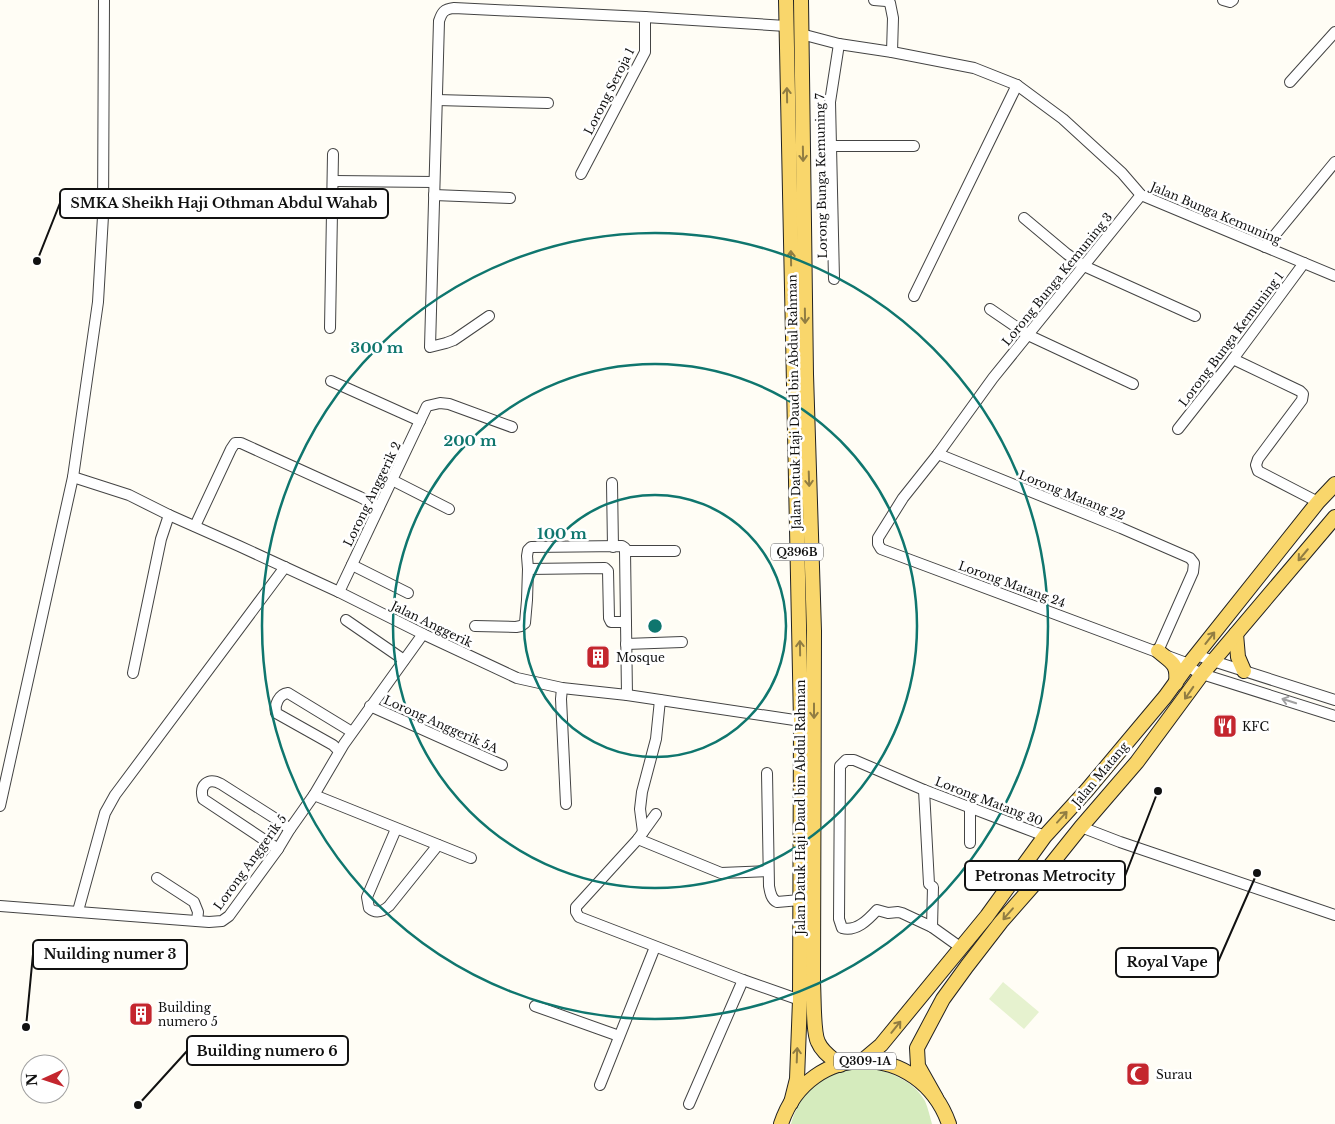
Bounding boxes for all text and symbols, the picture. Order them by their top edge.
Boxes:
street label: Lorong Seroja 1 [581,45,637,137]
one-way arrow [782,87,792,104]
street label: Lorong Bunga Kemuning 7 [812,92,830,259]
one-way arrow [798,145,808,161]
street label: Jalan Bunga Kemuning [1147,178,1284,248]
callout: SMKA Sheikh Haji Othman Abdul Wahab [60,189,388,218]
text: SMKA Sheikh Haji Othman Abdul Wahab [71,194,377,212]
street label: Lorong Bunga Kemuning 3 [999,209,1115,349]
one-way arrow [786,250,796,266]
street label: Lorong Bunga Kemuning 1 [1175,269,1287,409]
street label: Jalan Datuk Haji Daud bin Abdul Rahman [784,274,804,532]
one-way arrow [800,308,810,324]
text: 300 m [351,338,404,357]
text: 200 m [444,431,497,450]
street label: Lorong Anggerik 2 [340,439,404,549]
street label: Lorong Matang 22 [1017,467,1127,523]
one-way arrow [804,470,814,486]
text: 100 m [537,524,587,543]
road number: Q396B [771,544,823,560]
one-way arrow [1298,548,1309,561]
street label: Lorong Matang 24 [956,558,1068,610]
street label: Jalan Anggerik [387,597,476,650]
centre of rings [646,617,664,635]
one-way arrow [1205,632,1216,645]
one-way arrow [795,640,804,656]
building icon: Mosque [585,644,611,670]
place label: Mosque [616,650,665,665]
street label: Jalan Datuk Haji Daud bin Abdul Rahman [793,679,808,937]
one-way arrow [1183,686,1194,699]
street label: Lorong Anggerik 5A [381,692,501,756]
one-way arrow [1281,696,1297,705]
one-way arrow [809,702,819,719]
restaurant icon: KFC [1212,713,1238,739]
place label: KFC [1242,719,1269,734]
street label: Jalan Matang [1067,738,1132,811]
street label: Lorong Matang 30 [933,773,1045,829]
street label: Lorong Anggerik 5 [210,811,290,913]
one-way arrow [1056,811,1068,824]
callout: Petronas Metrocity [965,861,1125,890]
text: Petronas Metrocity [975,867,1116,885]
one-way arrow [1003,907,1014,920]
callout: Nuilding numer 3 [33,940,187,969]
text: Nuilding numer 3 [44,945,177,963]
callout: Royal Vape [1116,948,1218,977]
text: Royal Vape [1126,953,1208,971]
place label: Building numero 5 [158,1000,218,1029]
building icon: Building numero 5 [128,1001,154,1027]
one-way arrow [891,1021,902,1034]
callout: Building numero 6 [187,1036,348,1065]
text: Building numero 6 [196,1042,338,1060]
one-way arrow [793,1047,802,1063]
road number: Q309-1A [834,1052,896,1070]
north arrow [20,1054,70,1104]
mosque icon: Surau [1125,1061,1151,1087]
place label: Surau [1156,1067,1192,1082]
text: N [23,1073,41,1087]

